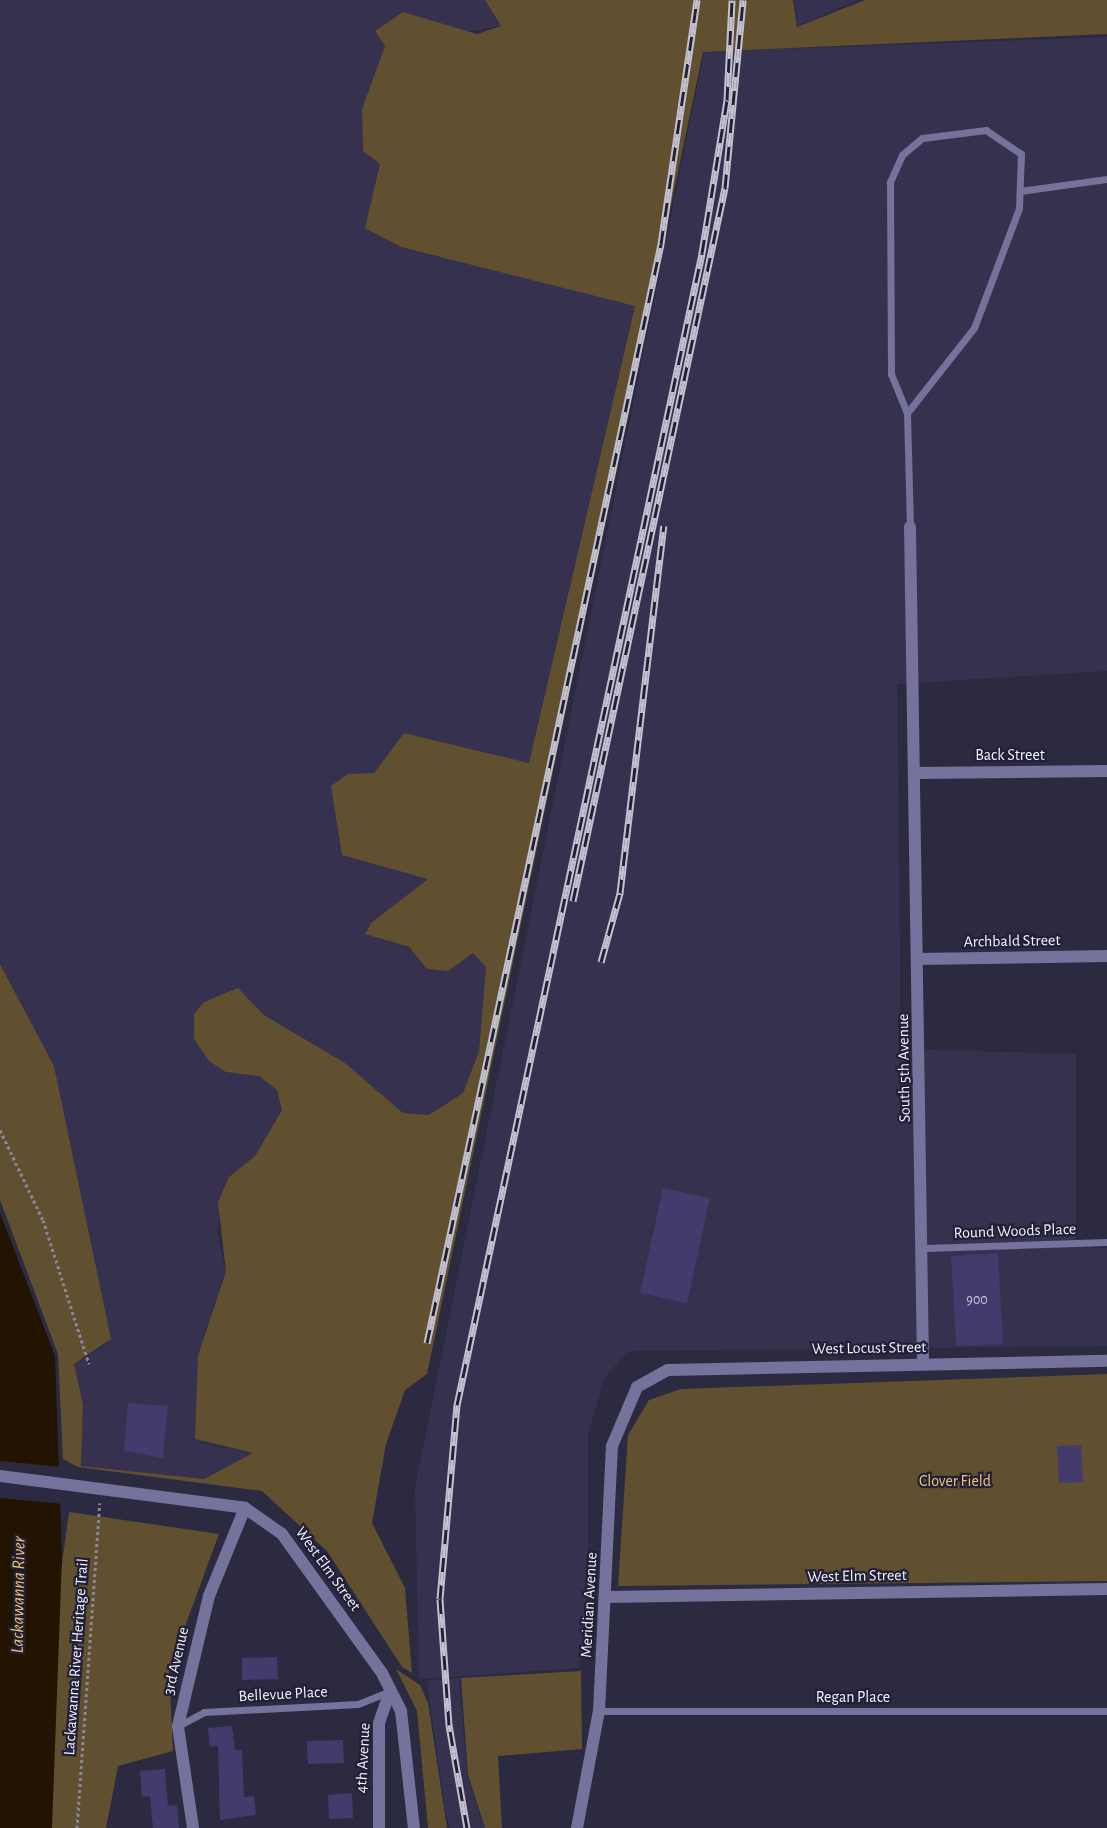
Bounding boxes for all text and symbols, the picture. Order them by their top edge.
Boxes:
street label: Back Street [975,745,1045,765]
street label: Archbald Street [963,931,1061,951]
street label: South 5th Avenue [893,1013,915,1123]
street label: Round Woods Place [953,1219,1077,1243]
house number: 900 [966,1292,988,1308]
street label: West Locust Street [812,1337,926,1359]
park label: Clover Field [919,1471,991,1491]
street label: West Elm Street [291,1523,365,1615]
water label: Lackawanna River [7,1536,31,1654]
street label: Meridian Avenue [577,1552,601,1658]
street label: Lackawanna River Heritage Trail [60,1558,92,1756]
street label: West Elm Street [807,1566,907,1586]
street label: 3rd Avenue [159,1625,193,1697]
street label: Bellevue Place [238,1682,328,1706]
street label: Regan Place [816,1687,890,1707]
street label: 4th Avenue [352,1722,374,1794]

